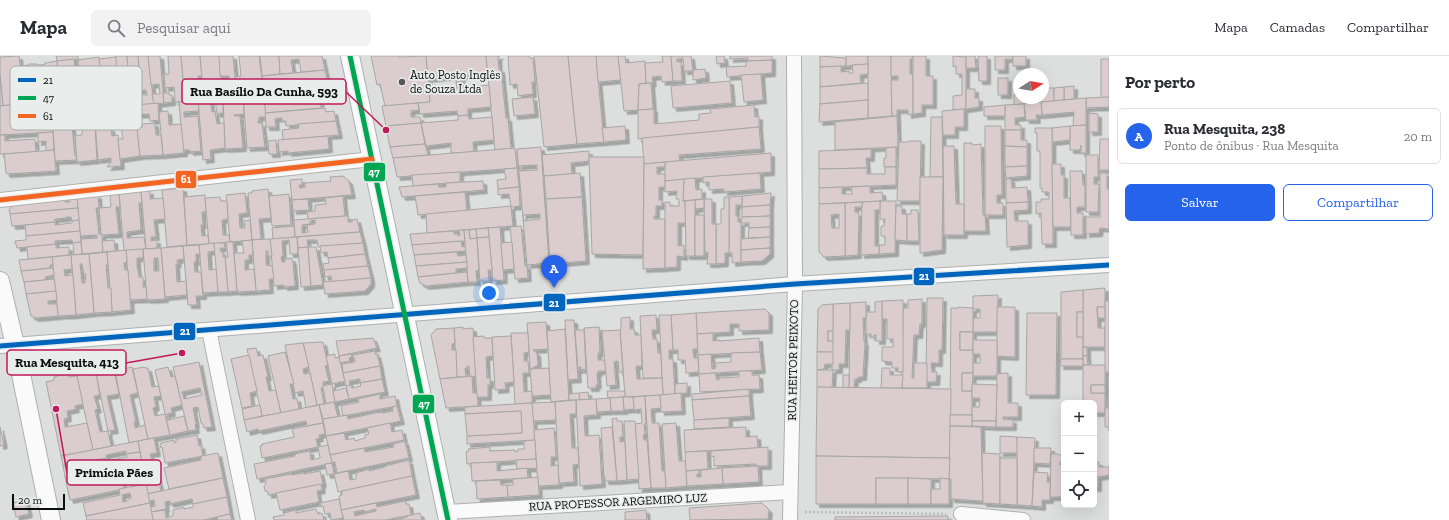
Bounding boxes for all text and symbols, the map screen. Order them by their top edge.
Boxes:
search box [91,10,371,46]
text: Mapa [20,16,67,39]
icon: search [105,17,127,39]
text: Pesquisar aqui [137,19,231,37]
text: Mapa [1214,19,1248,36]
text: Camadas [1270,19,1325,36]
text: Compartilhar [1347,19,1429,36]
legend [10,66,142,130]
place label: Auto Posto Inglês de Souza Ltda [410,68,500,96]
north arrow [1013,68,1049,104]
text: Por perto [1125,72,1195,92]
text: 21 [43,74,54,87]
marker: Auto Posto Inglês de Souza Ltda [397,77,407,87]
callout: Rua Basílio Da Cunha, 593 [182,79,346,104]
text: Rua Basílio Da Cunha, 593 [190,84,338,99]
text: 47 [43,92,54,105]
text: 61 [43,110,54,123]
text: Rua Mesquita, 238 [1164,120,1285,138]
text: A [1135,129,1143,144]
text: 20 m [1404,129,1432,144]
text: Ponto de ônibus · Rua Mesquita [1164,138,1339,153]
line badge: 47 [363,162,386,182]
text: 47 [368,166,380,179]
line badge: 61 [175,170,197,189]
text: 61 [181,173,192,186]
button: Salvar [1125,184,1275,221]
button: Compartilhar [1283,184,1433,221]
pin: A [541,255,567,288]
line badge: 21 [913,267,935,286]
text: 21 [919,270,930,283]
your location [479,283,499,303]
line badge: 21 [543,293,566,312]
text: 21 [549,297,560,310]
street label: RUA HEITOR PEIXOTO [785,299,801,421]
line badge: 21 [173,322,196,341]
text: 21 [180,325,191,338]
callout: Rua Mesquita, 413 [7,350,126,375]
text: Rua Mesquita, 413 [15,355,119,370]
line badge: 47 [412,394,435,414]
text: 47 [418,398,430,411]
map controls [1061,400,1097,508]
button: + [1061,400,1097,436]
button: − [1061,436,1097,472]
callout: Primícia Pães [67,460,161,485]
text: Primícia Pães [75,465,153,480]
button: locate [1061,472,1097,508]
street label: RUA PROFESSOR ARGEMIRO LUZ [528,490,708,514]
scale bar [12,492,65,511]
text: 20 m [18,494,42,507]

